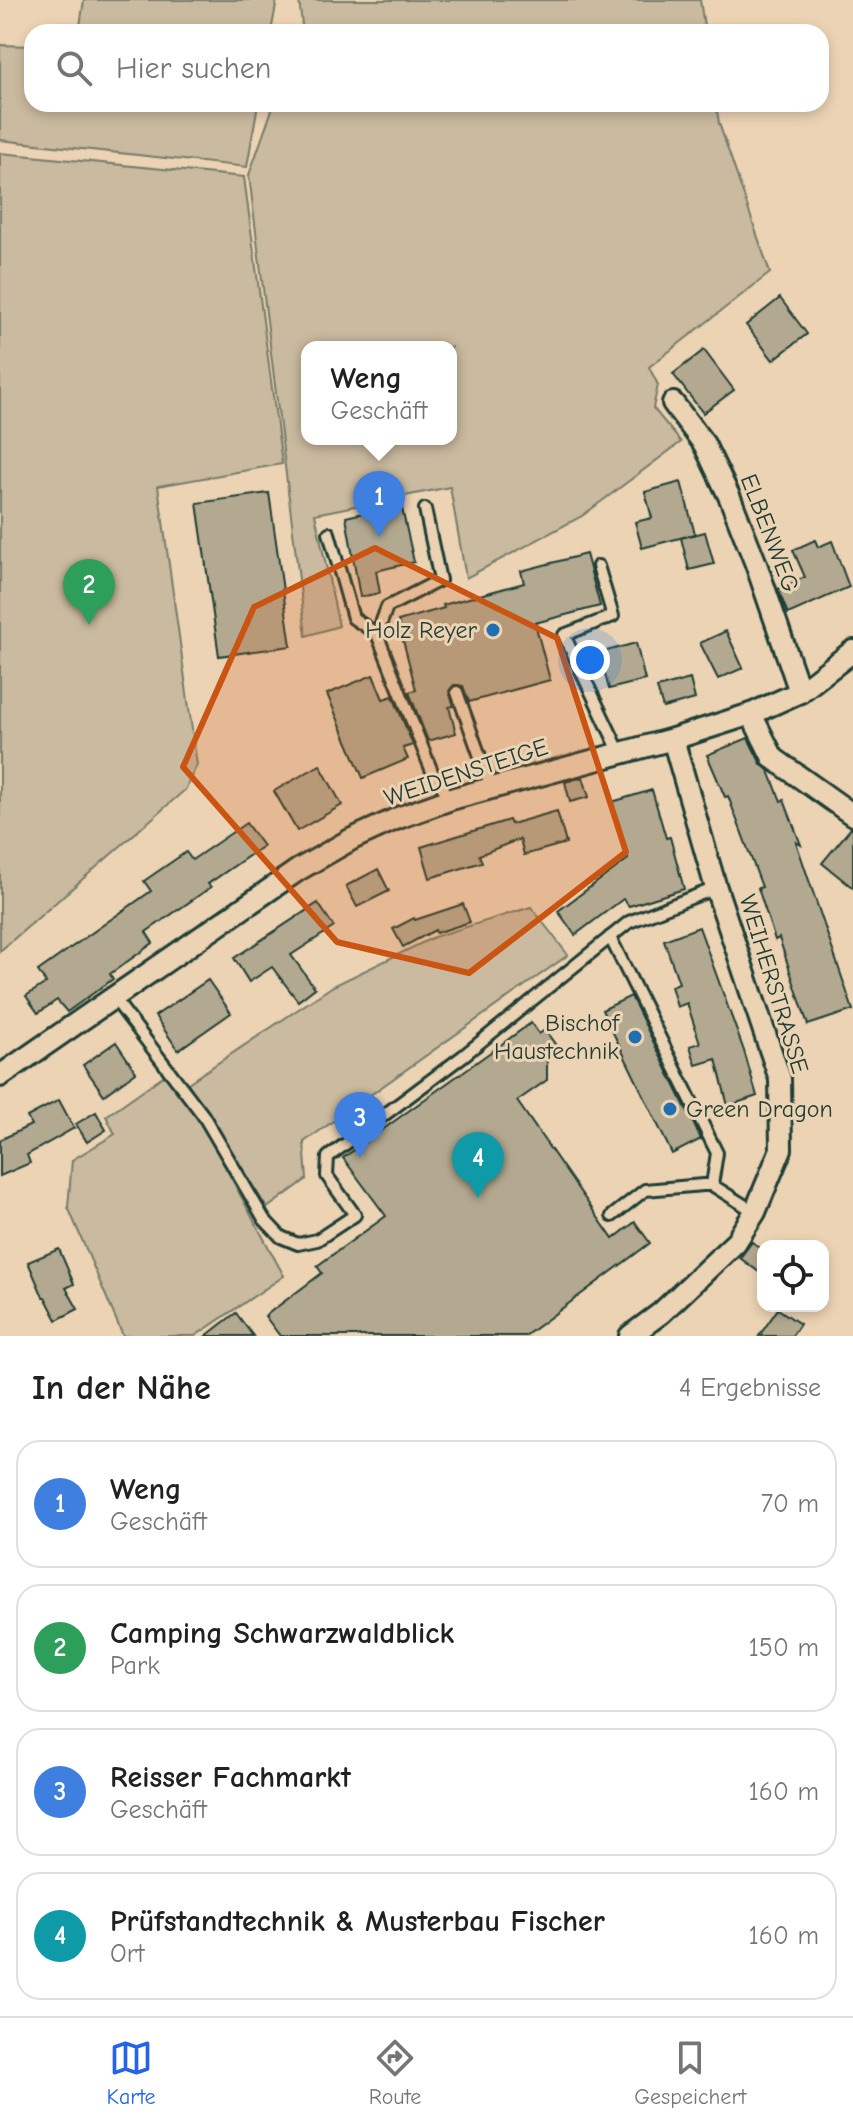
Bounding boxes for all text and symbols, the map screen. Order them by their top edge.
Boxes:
search box [24,24,829,112]
icon: search [52,46,96,90]
text: Hier suchen [116,51,271,86]
popup [301,341,457,445]
text: Weng [331,361,402,396]
text: Geschäft [331,396,427,426]
street label: ELBENWEG [735,470,805,596]
pin: 1 [353,471,405,537]
pin: 2 [63,559,115,625]
place label: Holz Reyer [365,616,477,644]
marker: Holz Reyer [484,621,502,639]
your location [570,640,610,680]
street label: WEIDENSTEIGE [381,732,551,812]
street label: WEIHERSTRASSE [733,891,815,1077]
place label: Bischof Haustechnik [494,1009,620,1065]
marker: Bischof Haustechnik [626,1028,644,1046]
pin: 3 [334,1092,386,1158]
place label: Green Dragon [686,1095,833,1123]
marker: Green Dragon [661,1100,679,1118]
pin: 4 [452,1132,504,1198]
map controls [757,1240,829,1312]
button: locate [757,1240,829,1312]
text: In der Nähe [32,1368,211,1408]
text: 4 Ergebnisse [679,1373,821,1403]
text: Weng [110,1472,181,1507]
text: 1 [55,1489,65,1519]
text: 70 m [761,1489,819,1519]
text: Geschäft [110,1507,207,1537]
text: Camping Schwarzwaldblick [110,1616,454,1651]
text: 2 [54,1633,66,1663]
text: 150 m [749,1633,819,1663]
text: Park [110,1651,160,1681]
text: Reisser Fachmarkt [110,1760,351,1795]
text: 3 [54,1777,66,1807]
text: 160 m [749,1777,819,1807]
text: Geschäft [110,1795,207,1825]
text: Prüfstandtechnik & Musterbau Fischer [110,1904,605,1939]
text: 4 [54,1921,66,1951]
text: 160 m [749,1921,819,1951]
text: Ort [110,1939,144,1969]
tab: Karte [107,2036,156,2110]
tab: Route [369,2036,421,2110]
tab: Gespeichert [634,2036,746,2110]

